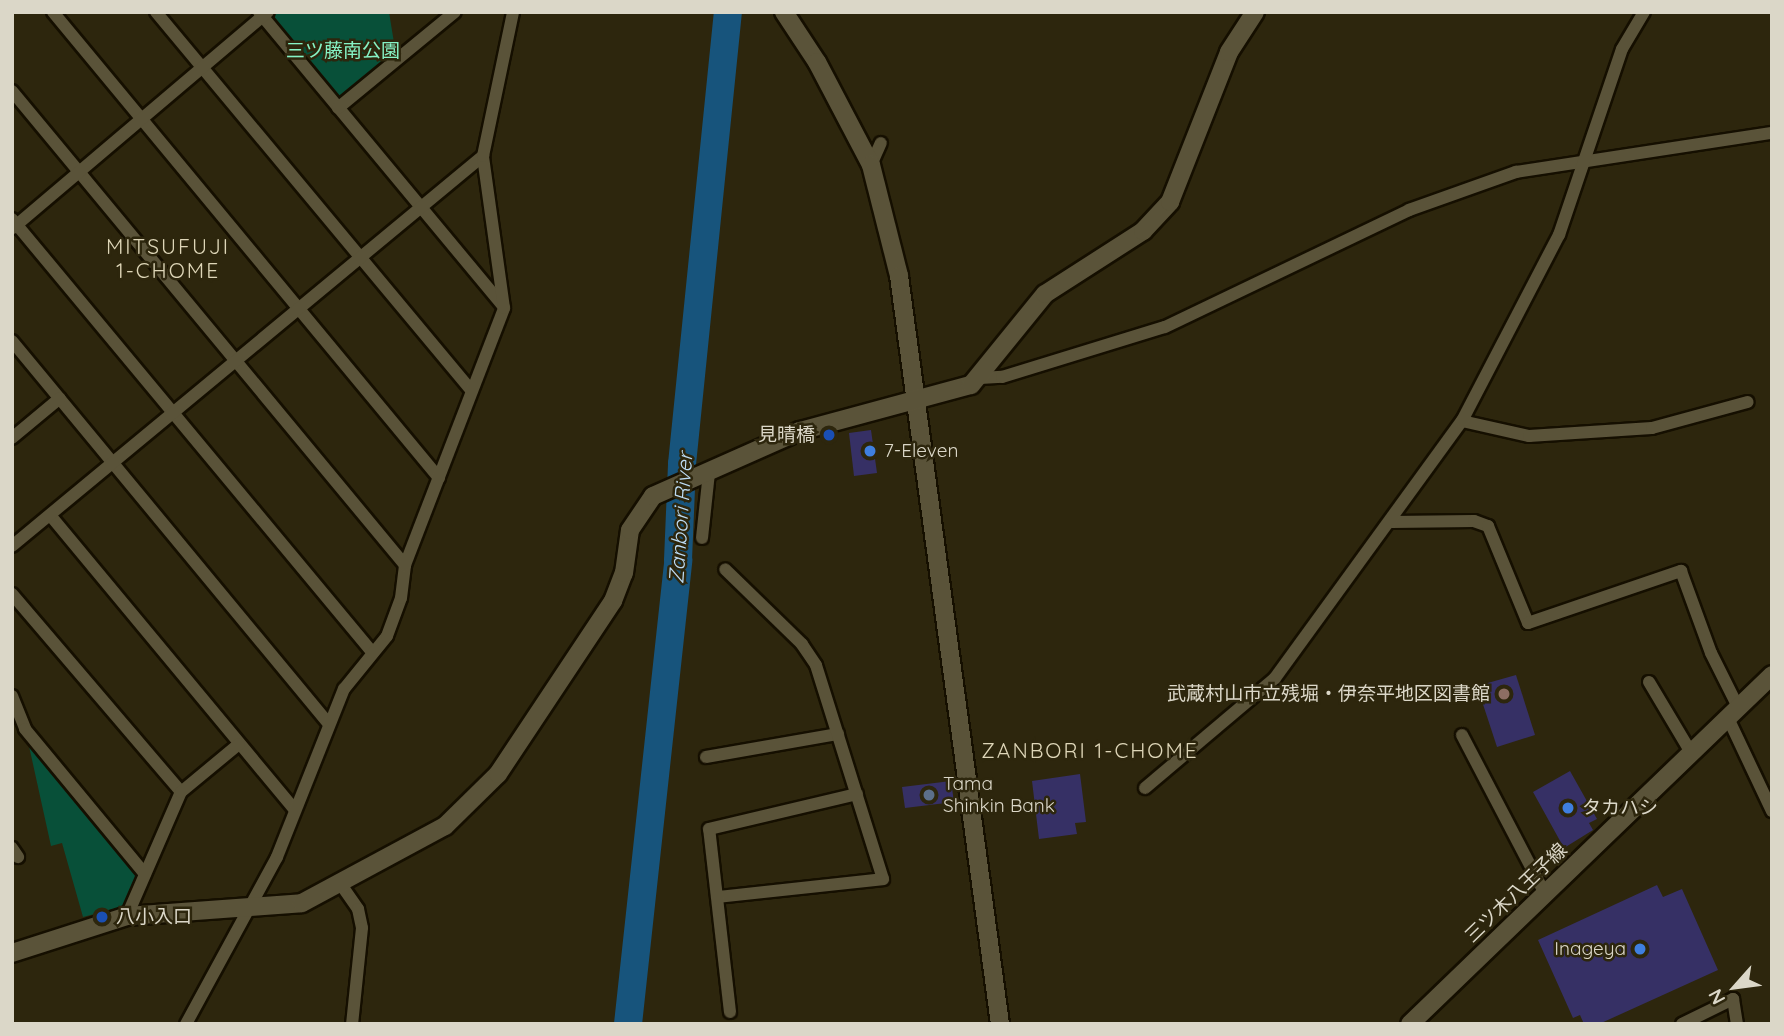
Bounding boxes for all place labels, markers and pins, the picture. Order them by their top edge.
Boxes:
place label: 見晴橋 [758,424,815,446]
marker: 見晴橋 [821,427,837,443]
place label: 7-Eleven [884,440,958,462]
marker: 7-Eleven [862,443,878,459]
place label: 武蔵村山市立残堀・伊奈平地区図書館 [1167,683,1490,705]
marker: 武蔵村山市立残堀・伊奈平地区図書館 [1496,686,1512,702]
place label: Tama Shinkin Bank [943,773,1055,817]
marker: Tama Shinkin Bank [921,787,937,803]
place label: タカハシ [1582,797,1658,819]
marker: タカハシ [1560,800,1576,816]
place label: 八小入口 [116,906,192,928]
marker: 八小入口 [94,909,110,925]
place label: Inageya [1554,938,1626,960]
marker: Inageya [1632,941,1648,957]

